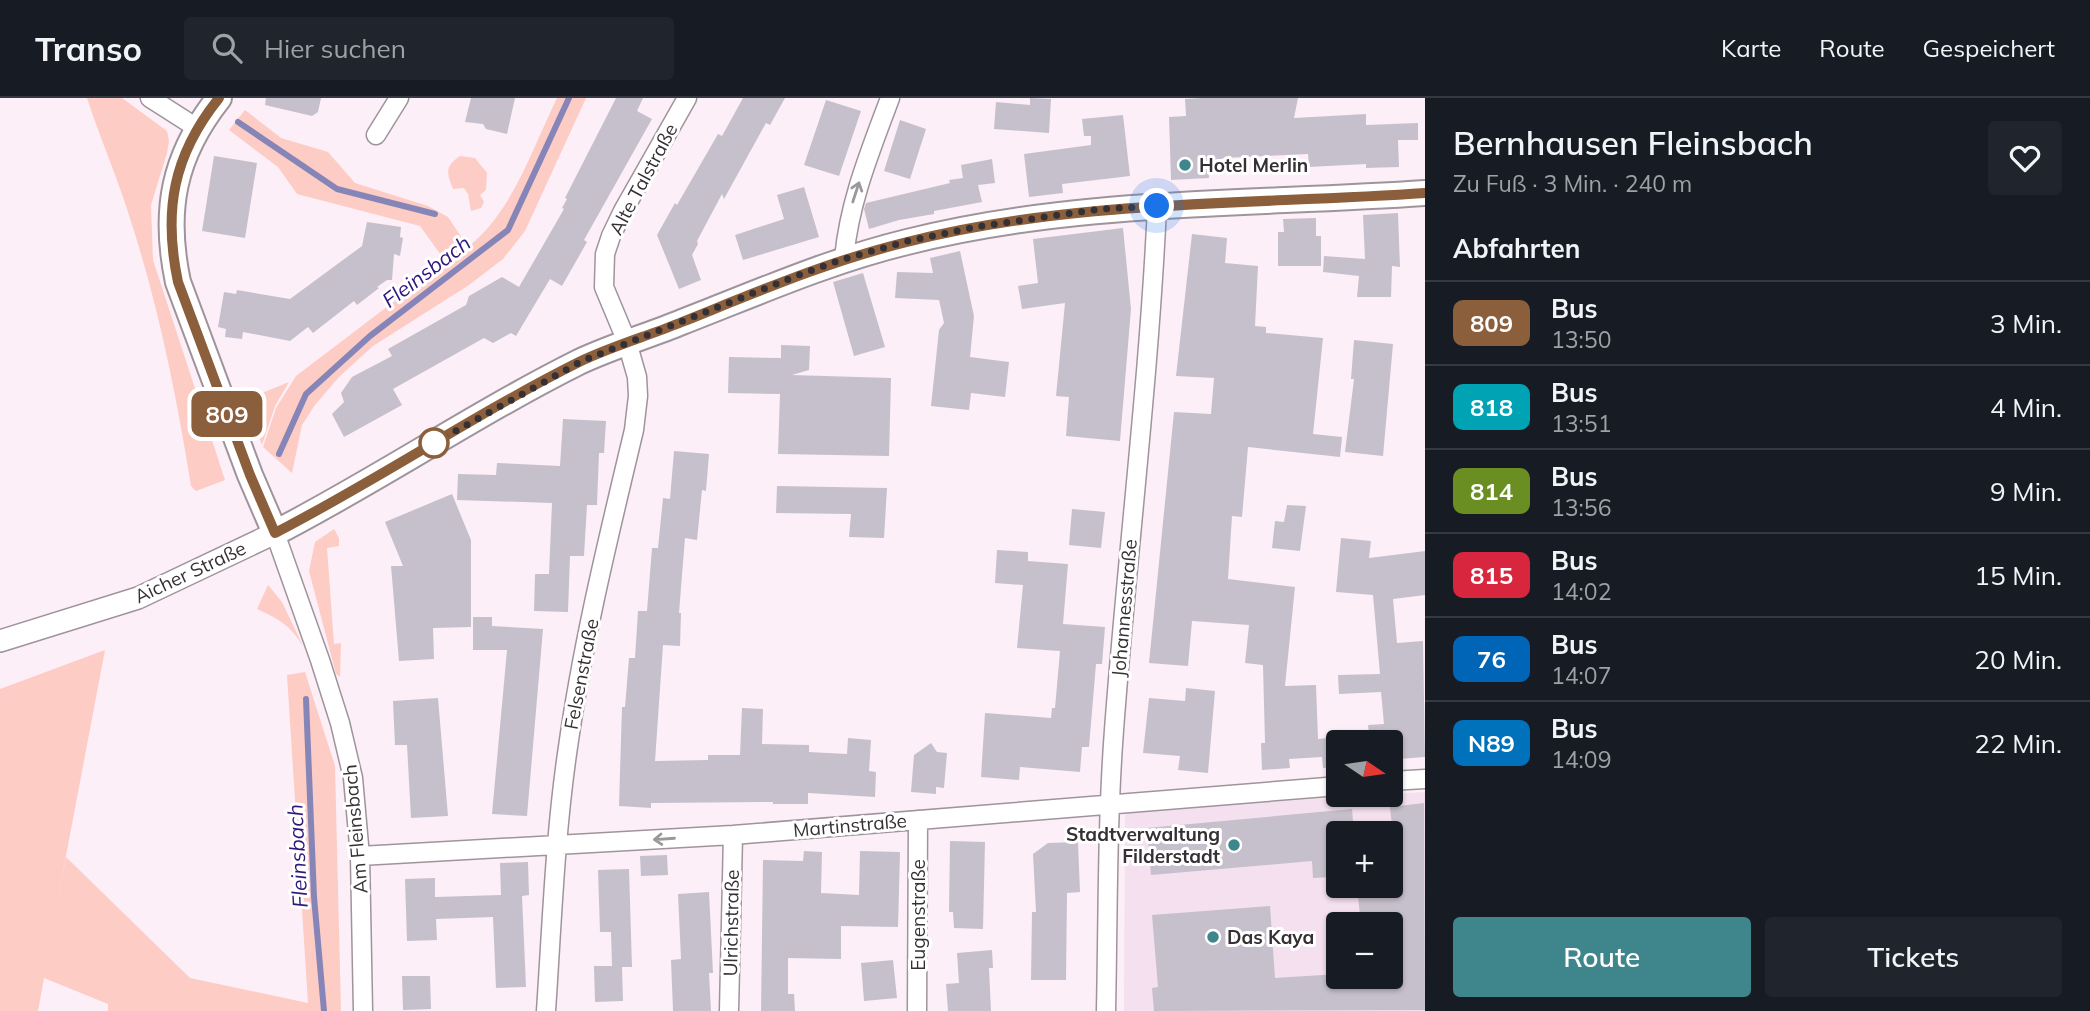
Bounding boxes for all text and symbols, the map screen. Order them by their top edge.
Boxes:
search box [184,17,674,80]
text: Transo [35,28,142,69]
icon: search [208,29,246,67]
text: Hier suchen [264,32,406,65]
text: Karte [1721,33,1781,63]
text: Route [1819,33,1885,63]
text: Gespeichert [1923,33,2055,63]
street label: Alte Talstraße [604,119,682,239]
button: heart [1988,121,2062,195]
text: Bernhausen Fleinsbach [1453,122,1813,163]
place label: Hotel Merlin [1199,153,1308,177]
marker: Hotel Merlin [1177,157,1193,173]
text: Zu Fuß · 3 Min. · 240 m [1453,169,1692,198]
one-way arrow [851,182,863,204]
your location [1139,188,1174,223]
water label: Fleinsbach [377,229,475,313]
text: Abfahrten [1453,232,1580,265]
text: Bus [1551,292,1597,325]
text: 3 Min. [1990,307,2062,340]
text: 809 [1470,308,1513,338]
text: 13:50 [1551,325,1611,354]
text: Bus [1551,376,1597,409]
line badge: 809 [187,391,267,437]
text: 4 Min. [1990,391,2062,424]
text: 818 [1470,392,1513,422]
text: 809 [205,399,249,429]
text: 13:51 [1551,409,1611,438]
unlabelled marker [419,428,449,458]
text: Bus [1551,460,1597,493]
text: 9 Min. [1990,475,2062,508]
text: 814 [1470,476,1513,506]
text: 13:56 [1551,493,1611,522]
street label: Aicher Straße [130,536,250,608]
street label: Johannesstraße [1106,538,1142,678]
text: Bus [1551,544,1597,577]
text: 15 Min. [1974,559,2062,592]
text: 815 [1470,560,1513,590]
text: 14:02 [1551,577,1611,606]
street label: Felsenstraße [558,616,604,732]
text: Bus [1551,628,1597,661]
text: 20 Min. [1974,643,2062,676]
text: 76 [1477,644,1506,674]
text: 14:07 [1551,661,1611,690]
text: Bus [1551,712,1597,745]
text: 22 Min. [1974,727,2062,760]
text: N89 [1468,728,1515,758]
north arrow [1326,730,1404,807]
map controls [1326,730,1403,989]
text: 14:09 [1551,745,1611,774]
street label: Am Fleinsbach [337,763,373,895]
water label: Fleinsbach [281,803,313,909]
street label: Martinstraße [792,808,908,842]
button: + [1326,821,1403,898]
place label: Stadtverwaltung Filderstadt [1066,822,1220,868]
one-way arrow [654,833,676,846]
marker: Stadtverwaltung Filderstadt [1226,837,1242,853]
street label: Eugenstraße [906,859,930,971]
street label: Ulrichstraße [718,869,744,977]
button: − [1326,912,1403,989]
button: Route [1453,917,1751,997]
button: Tickets [1765,917,2062,997]
place label: Das Kaya [1227,925,1314,949]
marker: Das Kaya [1205,929,1221,945]

